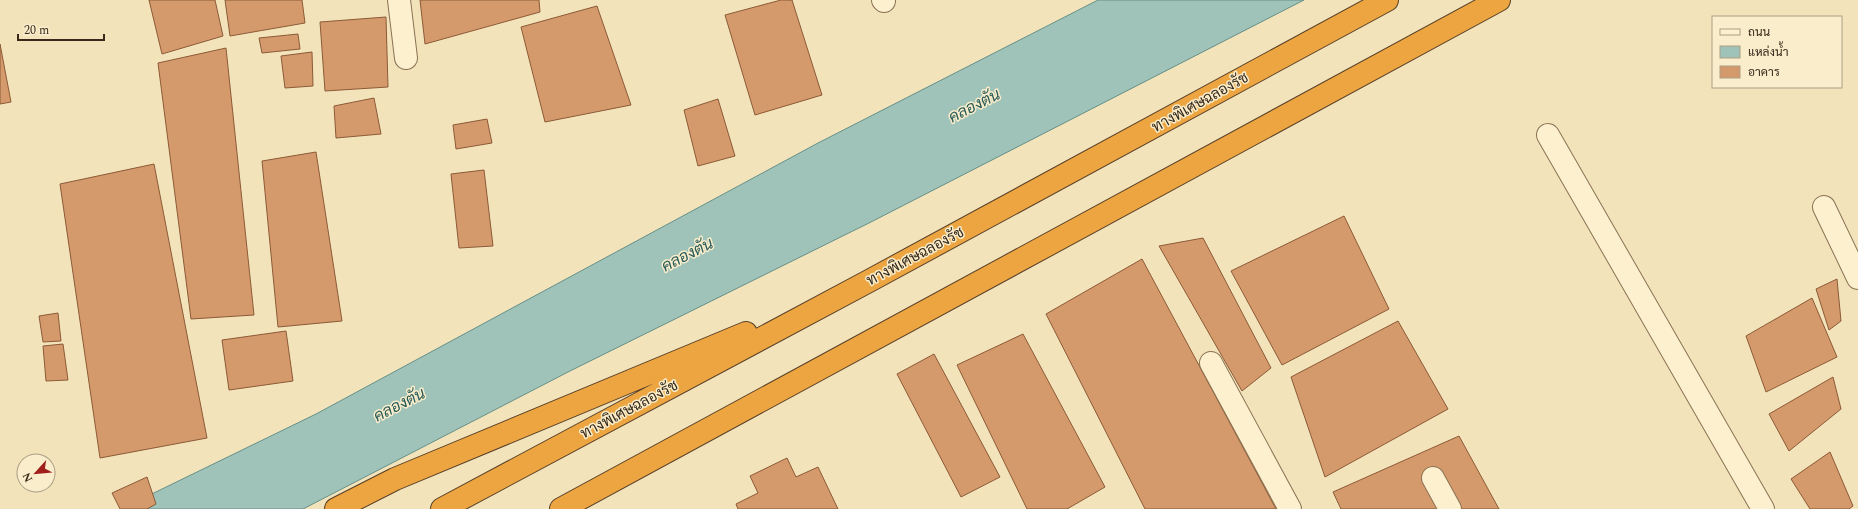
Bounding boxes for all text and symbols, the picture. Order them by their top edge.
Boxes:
scale bar [18,16,104,42]
legend [1712,16,1842,88]
text: 20 m [24,21,49,40]
text: ถนน [1748,23,1771,42]
text: แหล่งน้ำ [1748,41,1788,62]
text: อาคาร [1748,63,1780,82]
street label: ทางพิเศษฉลองรัช [1148,66,1253,139]
water label: คลองตัน [944,83,1005,129]
street label: ทางพิเศษฉลองรัช [862,221,968,292]
water label: คลองตัน [657,232,718,278]
street label: ทางพิเศษฉลองรัช [576,374,682,445]
water label: คลองตัน [369,382,430,428]
north arrow [16,453,56,493]
text: N [18,469,37,485]

